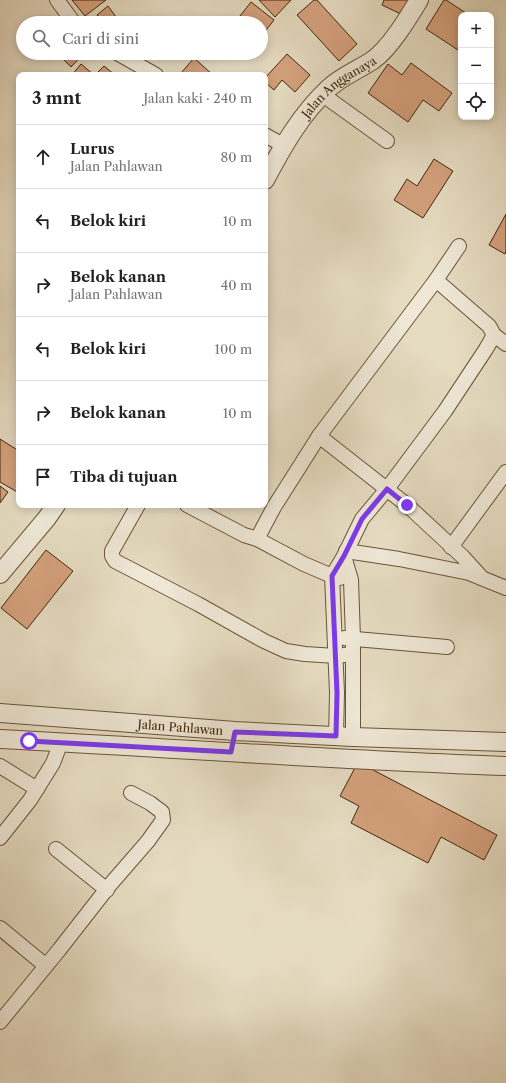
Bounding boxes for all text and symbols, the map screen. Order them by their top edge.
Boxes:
map controls [458,12,494,120]
button: + [458,12,494,48]
search box [16,16,268,60]
icon: search [30,27,52,49]
text: Cari di sini [62,29,139,48]
button: − [458,48,494,84]
street label: Jalan Angganaya [297,52,380,122]
button: locate [458,84,494,120]
text: 3 mnt [32,88,81,108]
text: Jalan kaki · 240 m [143,90,252,106]
text: Lurus [70,139,115,158]
icon: ahead [32,146,54,168]
text: 80 m [220,149,252,165]
text: Jalan Pahlawan [70,158,163,174]
icon: left [32,210,54,232]
text: Belok kiri [70,211,146,230]
text: 10 m [223,213,252,229]
text: Belok kanan [70,267,166,286]
icon: right [32,274,54,296]
text: 40 m [221,277,252,293]
text: Jalan Pahlawan [70,286,163,302]
icon: left [32,338,54,360]
text: Belok kiri [70,339,146,358]
text: 100 m [214,341,252,357]
icon: right [32,402,54,424]
text: Belok kanan [70,403,166,422]
text: 10 m [223,405,252,421]
icon: arrive [32,466,54,488]
text: Tiba di tujuan [70,467,178,486]
route end [398,496,416,514]
street label: Jalan Pahlawan [135,716,224,738]
route start [20,732,38,750]

